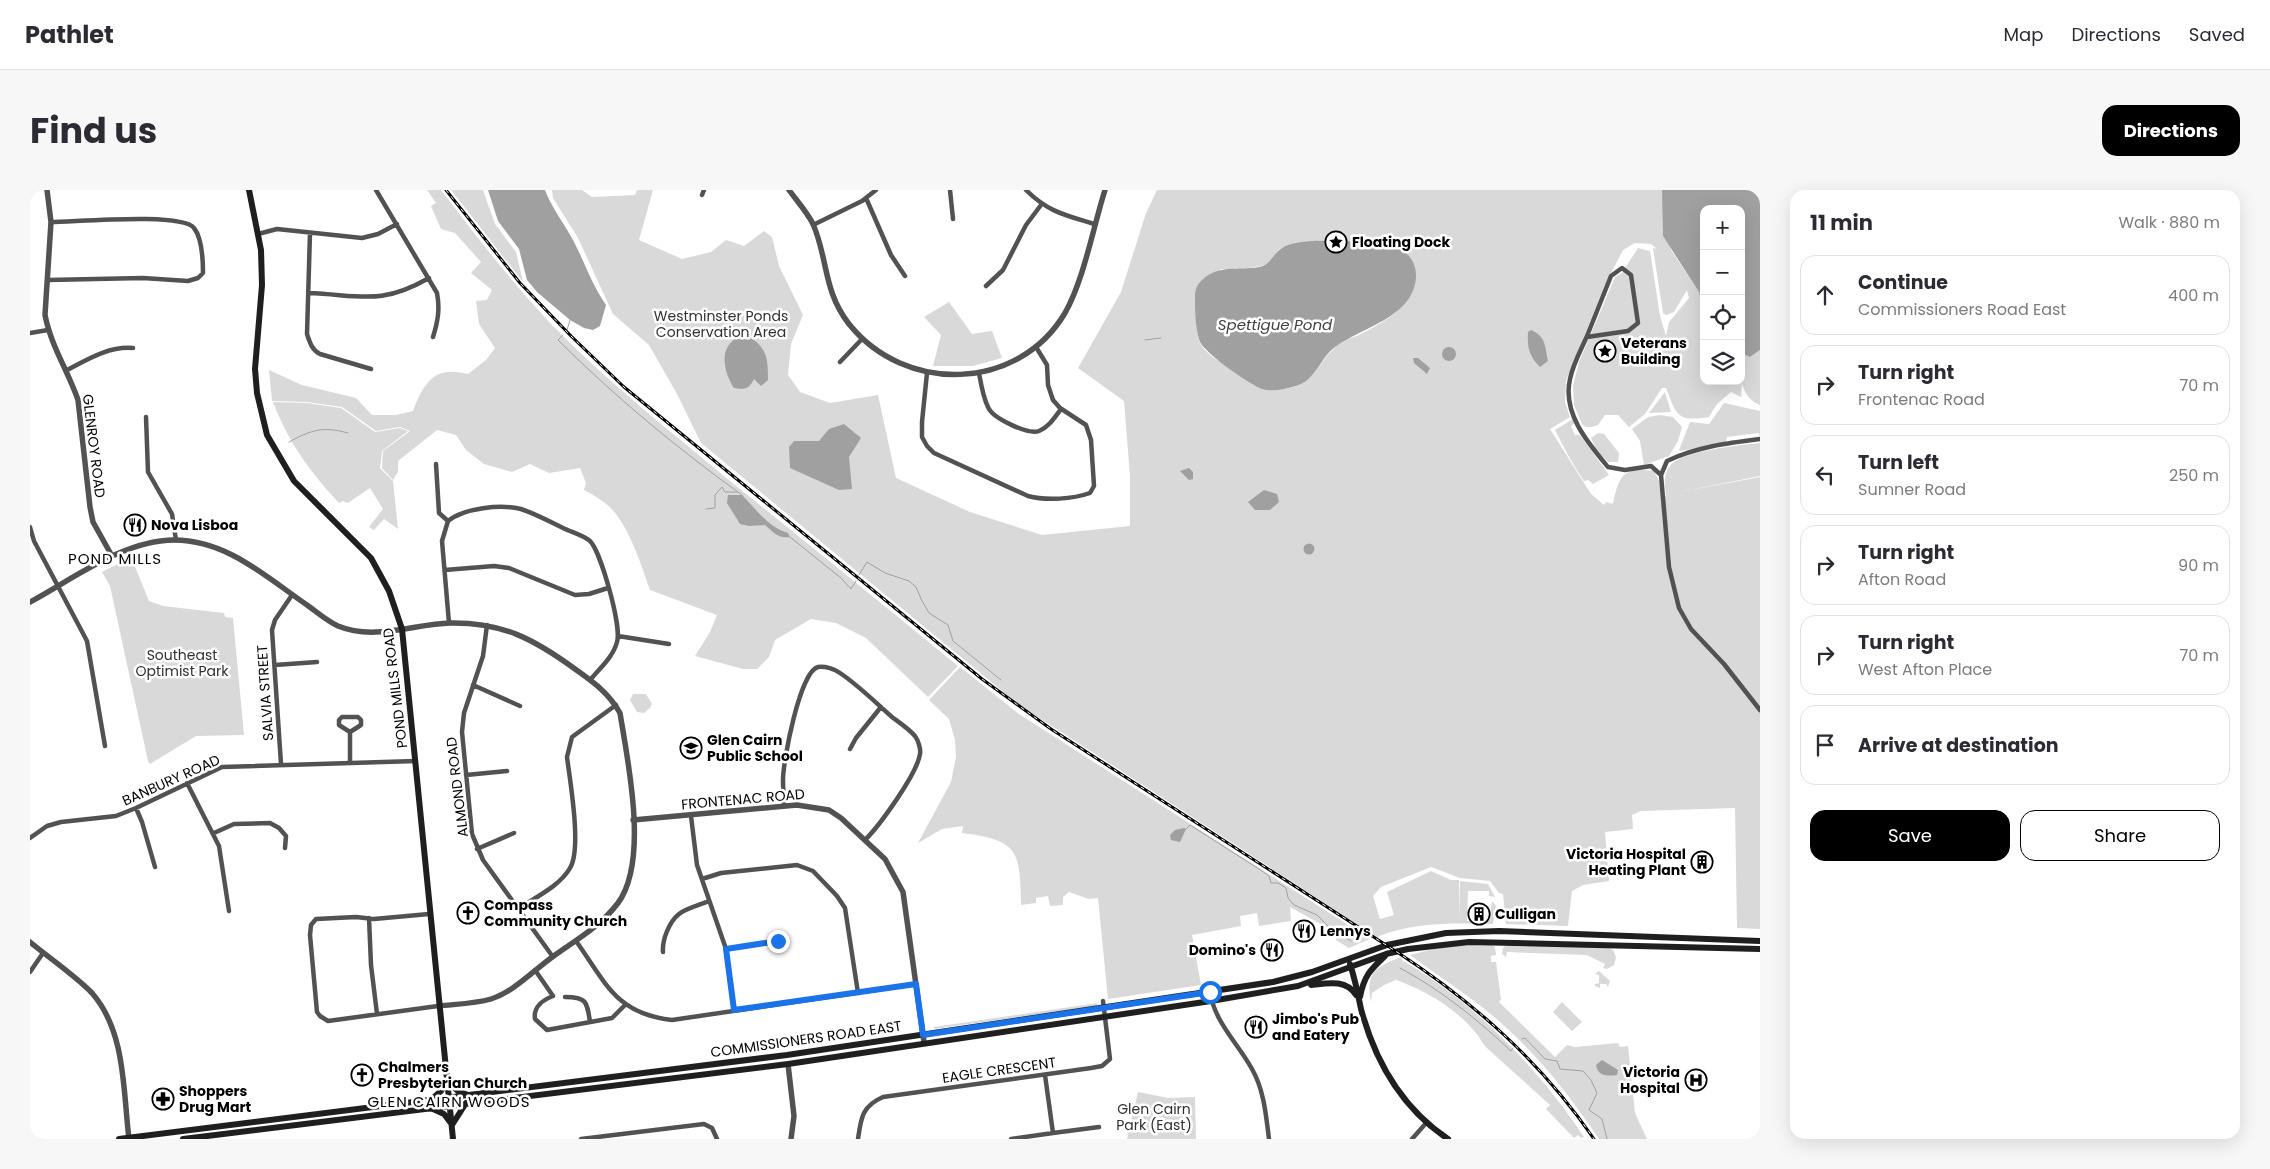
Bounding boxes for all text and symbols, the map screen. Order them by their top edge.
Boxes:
text: Pathlet [25,18,114,51]
text: Map [2004,22,2043,47]
text: Directions [2071,22,2161,47]
text: Saved [2189,22,2245,47]
button: Directions [2102,105,2240,156]
text: Find us [30,106,157,155]
map controls [1700,205,1745,385]
button: + [1700,205,1745,250]
text: 11 min [1810,208,1873,237]
text: Walk · 880 m [2118,211,2220,234]
place icon: Floating Dock [1324,230,1348,254]
place label: Floating Dock [1352,232,1451,252]
button: − [1700,250,1745,295]
text: Continue [1858,269,1948,296]
icon: ahead [1811,281,1839,309]
text: 400 m [2168,284,2219,307]
button: locate [1700,295,1745,340]
text: Commissioners Road East [1858,298,2066,321]
park label: Westminster Ponds Conservation Area [654,306,788,342]
water label: Spettigue Pond [1218,314,1333,335]
place label: Veterans Building [1621,333,1687,369]
place icon: Veterans Building [1593,339,1617,363]
button: layers [1700,340,1745,385]
text: Turn right [1858,359,1954,386]
icon: right [1811,371,1839,399]
text: 70 m [2179,374,2219,397]
text: Frontenac Road [1858,388,1985,411]
street label: GLENROY ROAD [78,393,110,499]
text: Turn left [1858,449,1939,476]
icon: left [1811,461,1839,489]
text: 250 m [2169,464,2219,487]
text: Sumner Road [1858,478,1966,501]
restaurant icon: Nova Lisboa [123,513,147,537]
place label: Nova Lisboa [151,515,238,535]
text: Turn right [1858,539,1954,566]
district label: POND MILLS [68,548,162,569]
icon: right [1811,551,1839,579]
text: 90 m [2178,554,2219,577]
text: Afton Road [1858,568,1946,591]
street label: POND MILLS ROAD [378,627,412,749]
text: Turn right [1858,629,1954,656]
icon: right [1811,641,1839,669]
street label: SALVIA STREET [252,644,278,742]
text: 70 m [2179,644,2219,667]
park label: Southeast Optimist Park [135,645,229,681]
text: West Afton Place [1858,658,1992,681]
place label: Glen Cairn Public School [707,730,803,766]
icon: arrive [1811,731,1839,759]
text: Arrive at destination [1858,732,2059,759]
street label: ALMOND ROAD [441,736,473,838]
school or university icon: Glen Cairn Public School [679,736,703,760]
street label: BANBURY ROAD [119,749,223,811]
street label: FRONTENAC ROAD [680,784,806,814]
button: Save [1810,810,2010,861]
button: Share [2020,810,2220,861]
place label: Victoria Hospital Heating Plant [1566,844,1686,880]
building icon: Victoria Hospital Heating Plant [1690,850,1714,874]
place label: Compass Community Church [484,895,627,931]
church icon: Compass Community Church [456,901,480,925]
building icon: Culligan [1467,902,1491,926]
place label: Culligan [1495,904,1556,924]
restaurant icon: Lennys [1292,919,1316,943]
place label: Lennys [1320,921,1371,941]
route end [767,930,790,953]
restaurant icon: Domino's [1260,938,1284,962]
place label: Domino's [1189,940,1256,960]
route start [1199,981,1222,1004]
place label: Jimbo's Pub and Eatery [1272,1009,1360,1045]
restaurant icon: Jimbo's Pub and Eatery [1244,1015,1268,1039]
street label: COMMISSIONERS ROAD EAST [709,1016,903,1062]
street label: EAGLE CRESCENT [941,1052,1058,1088]
place label: Chalmers Presbyterian Church [378,1057,527,1093]
place label: Victoria Hospital [1620,1062,1680,1098]
church icon: Chalmers Presbyterian Church [350,1063,374,1087]
hospital icon: Victoria Hospital [1684,1068,1708,1092]
place label: Shoppers Drug Mart [179,1081,251,1117]
pharmacy icon: Shoppers Drug Mart [151,1087,175,1111]
district label: GLEN CAIRN WOODS [367,1091,531,1112]
park label: Glen Cairn Park (East) [1116,1099,1192,1135]

